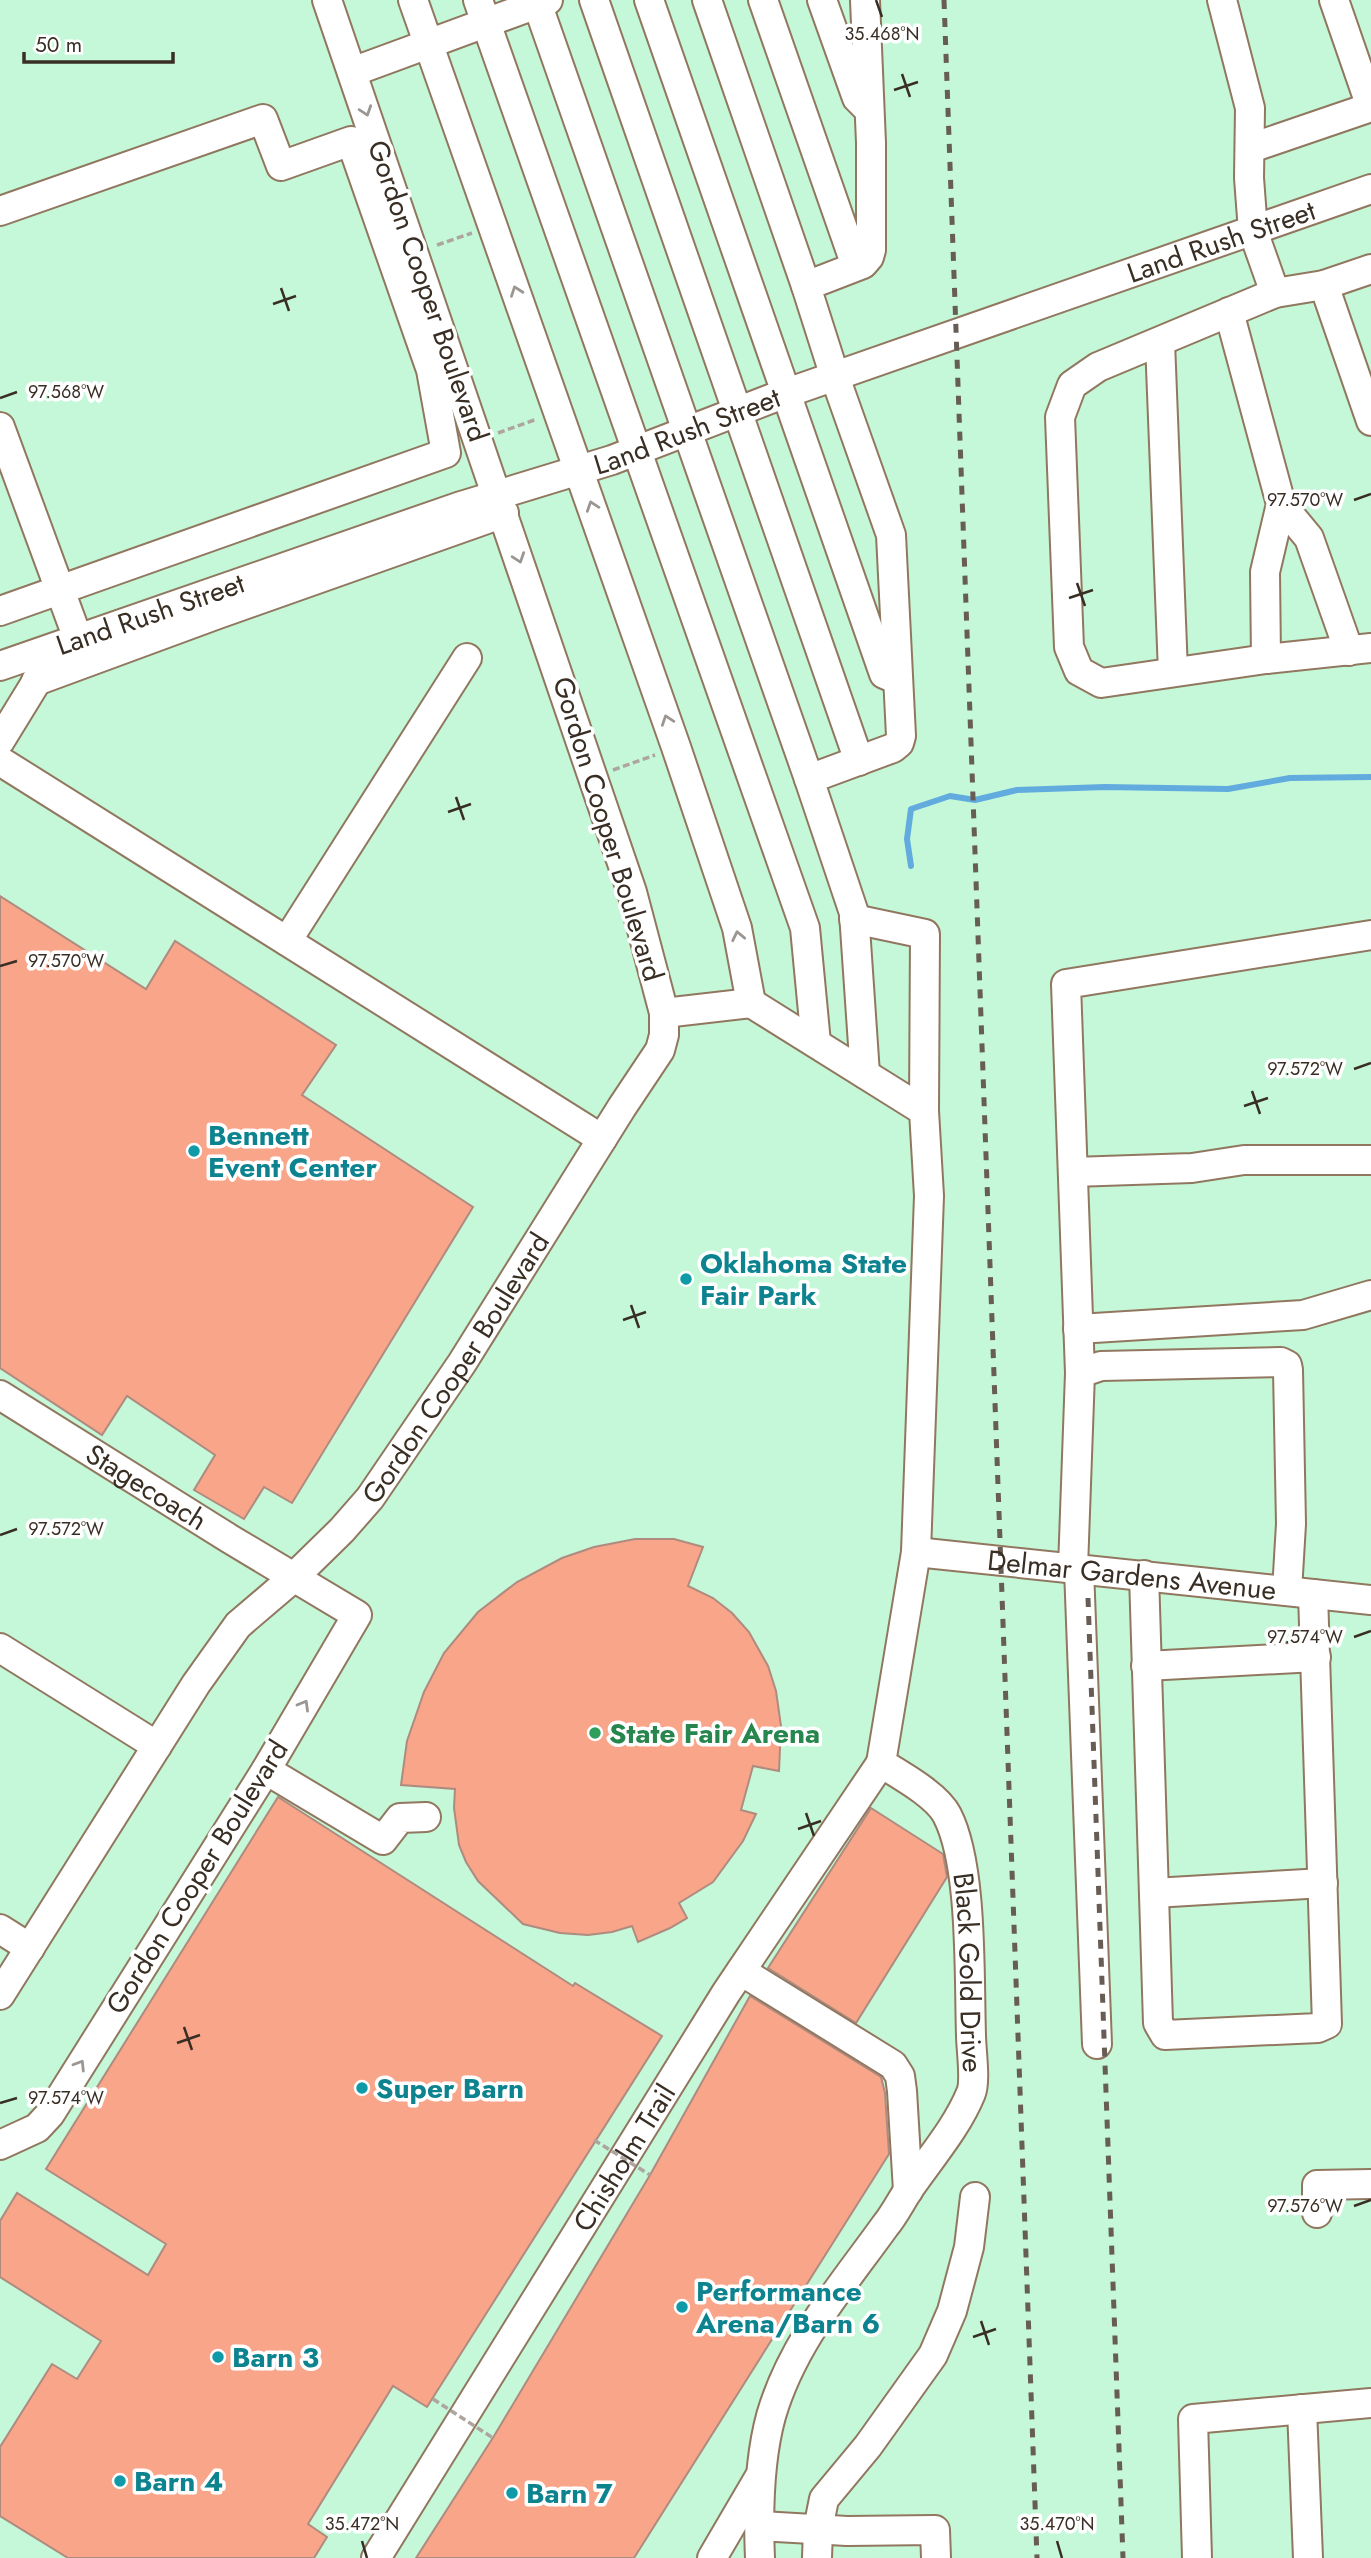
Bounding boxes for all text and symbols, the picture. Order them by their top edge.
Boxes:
scale bar [24,21,173,65]
text: 35.468°N [844,21,920,47]
text: 50 m [35,30,82,60]
one-way arrow [358,104,372,116]
street label: Gordon Cooper Boulevard [357,135,499,447]
street label: Land Rush Street [1121,189,1321,293]
one-way arrow [510,286,524,298]
street label: Land Rush Street [589,377,786,485]
text: 97.568°W [28,379,104,405]
text: 97.570°W [1267,487,1343,513]
one-way arrow [586,500,600,512]
one-way arrow [511,551,525,563]
street label: Land Rush Street [51,562,250,665]
street label: Gordon Cooper Boulevard [542,672,674,986]
one-way arrow [661,715,675,727]
one-way arrow [732,930,747,942]
text: 97.570°W [28,948,104,974]
text: 97.572°W [1267,1056,1343,1082]
place label: Bennett Event Center [208,1115,377,1188]
marker: Bennett Event Center [186,1143,202,1159]
street label: Gordon Cooper Boulevard [351,1225,559,1512]
place label: Oklahoma State Fair Park [700,1243,907,1316]
marker: Oklahoma State Fair Park [678,1271,694,1287]
street label: Stagecoach [78,1433,215,1540]
text: 97.572°W [28,1516,104,1542]
street label: Delmar Gardens Avenue [985,1539,1278,1610]
text: 97.574°W [1267,1624,1343,1650]
one-way arrow [295,1700,308,1713]
place label: State Fair Arena [609,1713,820,1754]
marker: State Fair Arena [587,1725,603,1741]
street label: Gordon Cooper Boulevard [96,1732,298,2022]
street label: Black Gold Drive [943,1870,994,2074]
one-way arrow [72,2060,85,2073]
place label: Super Barn [376,2068,524,2109]
street label: Chisholm Trail [563,2076,685,2239]
marker: Super Barn [354,2080,370,2096]
text: 97.574°W [28,2085,104,2111]
text: 97.576°W [1267,2193,1343,2219]
place label: Performance Arena/Barn 6 [695,2271,880,2344]
marker: Performance Arena/Barn 6 [674,2299,690,2315]
place label: Barn 3 [232,2337,319,2378]
marker: Barn 3 [210,2349,226,2365]
place label: Barn 4 [134,2461,223,2502]
marker: Barn 4 [112,2473,128,2489]
place label: Barn 7 [526,2473,613,2514]
marker: Barn 7 [504,2485,520,2501]
text: 35.472°N [325,2511,399,2537]
text: 35.470°N [1019,2511,1095,2537]

